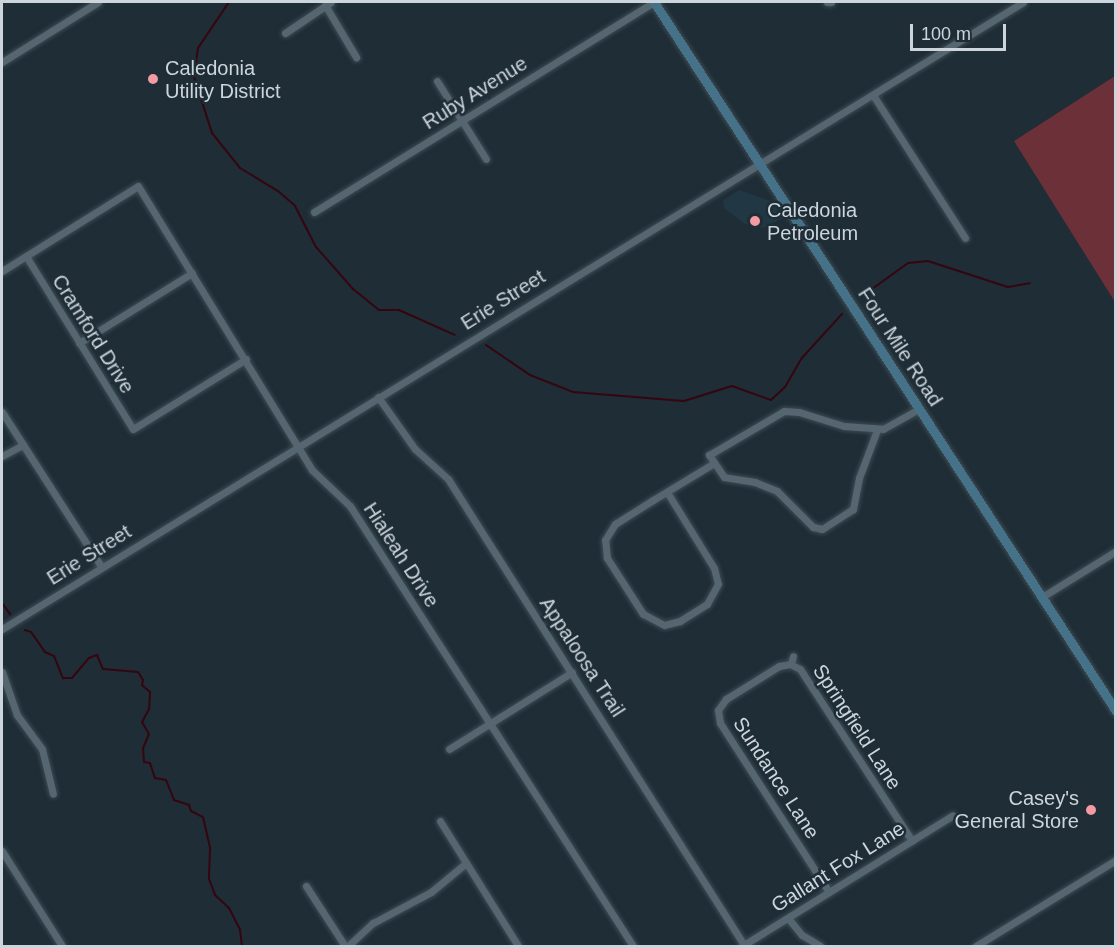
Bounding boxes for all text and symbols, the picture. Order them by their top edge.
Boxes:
scale bar [913,12,1009,50]
text: 100 m [921,24,971,44]
street label: Ruby Avenue [418,51,532,135]
place label: Caledonia Utility District [165,56,281,103]
marker: Caledonia Utility District [146,72,160,86]
place label: Caledonia Petroleum [767,198,858,245]
marker: Caledonia Petroleum [748,214,762,228]
street label: Erie Street [457,265,549,335]
street label: Cramford Drive [47,270,139,398]
street label: Four Mile Road [853,283,947,411]
street label: Hialeah Drive [358,498,444,612]
street label: Erie Street [43,520,135,590]
street label: Appaloosa Trail [534,593,630,721]
street label: Springfield Lane [808,660,906,794]
street label: Sundance Lane [728,713,824,843]
place label: Casey's General Store [954,786,1079,833]
marker: Casey's General Store [1084,803,1098,817]
street label: Gallant Fox Lane [767,816,909,918]

